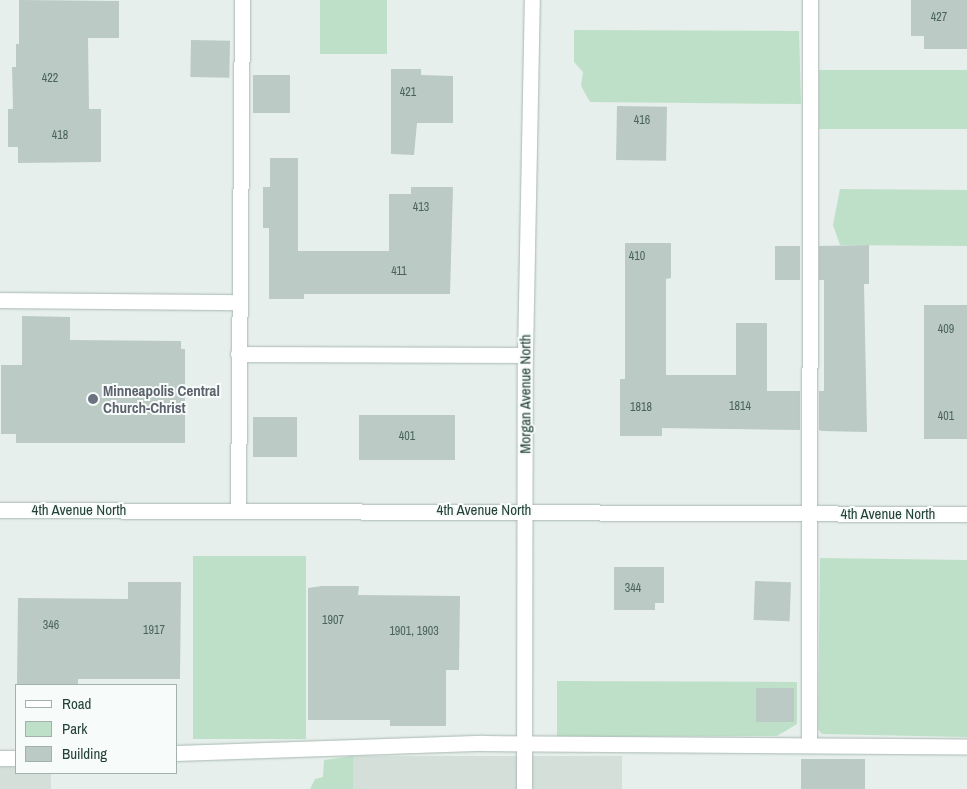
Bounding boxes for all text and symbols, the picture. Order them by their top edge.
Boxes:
house number: 427 [931,11,947,25]
house number: 422 [42,72,58,86]
house number: 421 [400,86,416,100]
house number: 416 [634,114,650,128]
house number: 418 [52,129,68,143]
house number: 413 [413,201,429,215]
house number: 410 [629,250,645,264]
house number: 411 [391,265,407,279]
house number: 409 [938,323,954,337]
street label: Morgan Avenue North [516,334,534,454]
place label: Minneapolis Central Church-Christ [103,381,220,416]
marker: Minneapolis Central Church-Christ [87,393,99,405]
house number: 1814 [729,400,751,414]
house number: 1818 [630,401,652,415]
house number: 401 [938,410,954,424]
house number: 401 [399,430,415,444]
street label: 4th Avenue North [31,501,127,519]
street label: 4th Avenue North [436,501,532,519]
street label: 4th Avenue North [840,505,936,523]
house number: 344 [625,582,641,596]
house number: 1907 [322,614,344,628]
house number: 346 [43,619,59,633]
house number: 1917 [143,624,165,638]
house number: 1901, 1903 [389,625,439,639]
legend [15,684,178,774]
text: Road [62,693,91,714]
text: Park [62,718,87,739]
text: Building [62,743,107,764]

